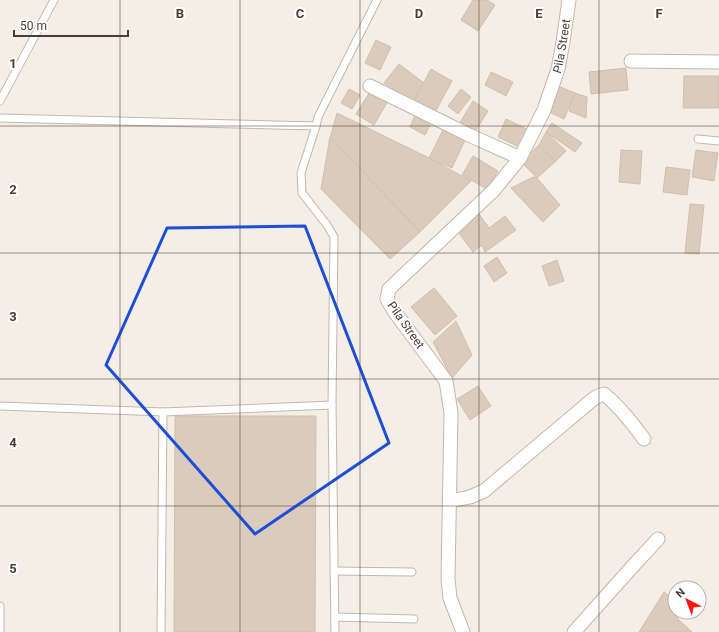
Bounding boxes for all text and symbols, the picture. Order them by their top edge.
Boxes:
text: B [176,6,184,21]
text: C [296,6,305,21]
text: D [415,6,423,21]
text: E [535,6,543,21]
text: F [655,6,663,21]
scale bar [14,12,128,38]
street label: Pila Street [550,18,573,75]
text: 50 m [20,19,47,33]
text: 1 [9,56,17,71]
text: 2 [9,182,17,197]
street label: Pila Street [385,299,427,351]
text: 3 [9,309,17,324]
text: 4 [9,435,17,450]
text: 5 [9,561,17,576]
north arrow [667,580,707,620]
text: N [673,585,688,600]

